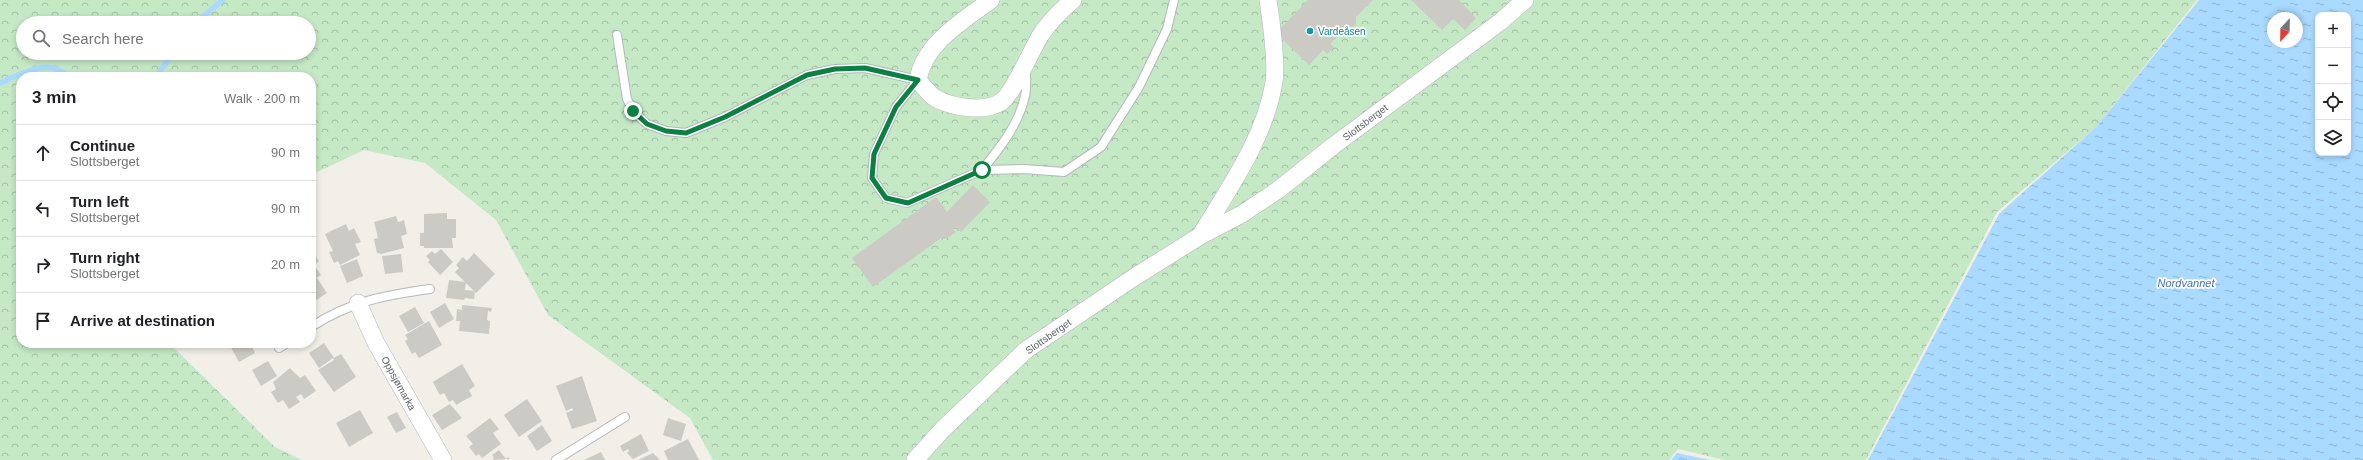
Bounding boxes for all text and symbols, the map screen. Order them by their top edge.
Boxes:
north arrow [2267,12,2303,48]
map controls [2315,12,2351,156]
button: + [2315,12,2351,48]
search box [16,16,316,60]
marker: Vardeåsen [1305,26,1315,36]
place label: Vardeåsen [1318,26,1366,37]
icon: search [30,27,52,49]
text: Search here [62,30,144,47]
button: − [2315,48,2351,84]
button: locate [2315,84,2351,120]
text: 3 min [32,88,76,107]
text: Walk · 200 m [224,91,300,106]
route end [624,102,642,120]
street label: Slottsberget [1341,102,1390,143]
button: layers [2315,120,2351,156]
text: Continue [70,137,135,154]
icon: ahead [32,142,54,164]
text: 90 m [271,145,300,160]
text: Slottsberget [70,154,139,169]
route start [973,161,991,179]
text: Turn left [70,193,129,210]
icon: left [32,198,54,220]
text: 90 m [271,201,300,216]
text: Slottsberget [70,210,139,225]
text: Turn right [70,249,140,266]
icon: right [32,254,54,276]
text: 20 m [271,257,300,272]
text: Slottsberget [70,266,139,281]
water label: Nordvannet [2158,277,2215,289]
icon: arrive [32,310,54,332]
text: Arrive at destination [70,312,215,329]
street label: Slottsberget [1023,316,1073,356]
street label: Oppsjømarka [379,354,418,413]

